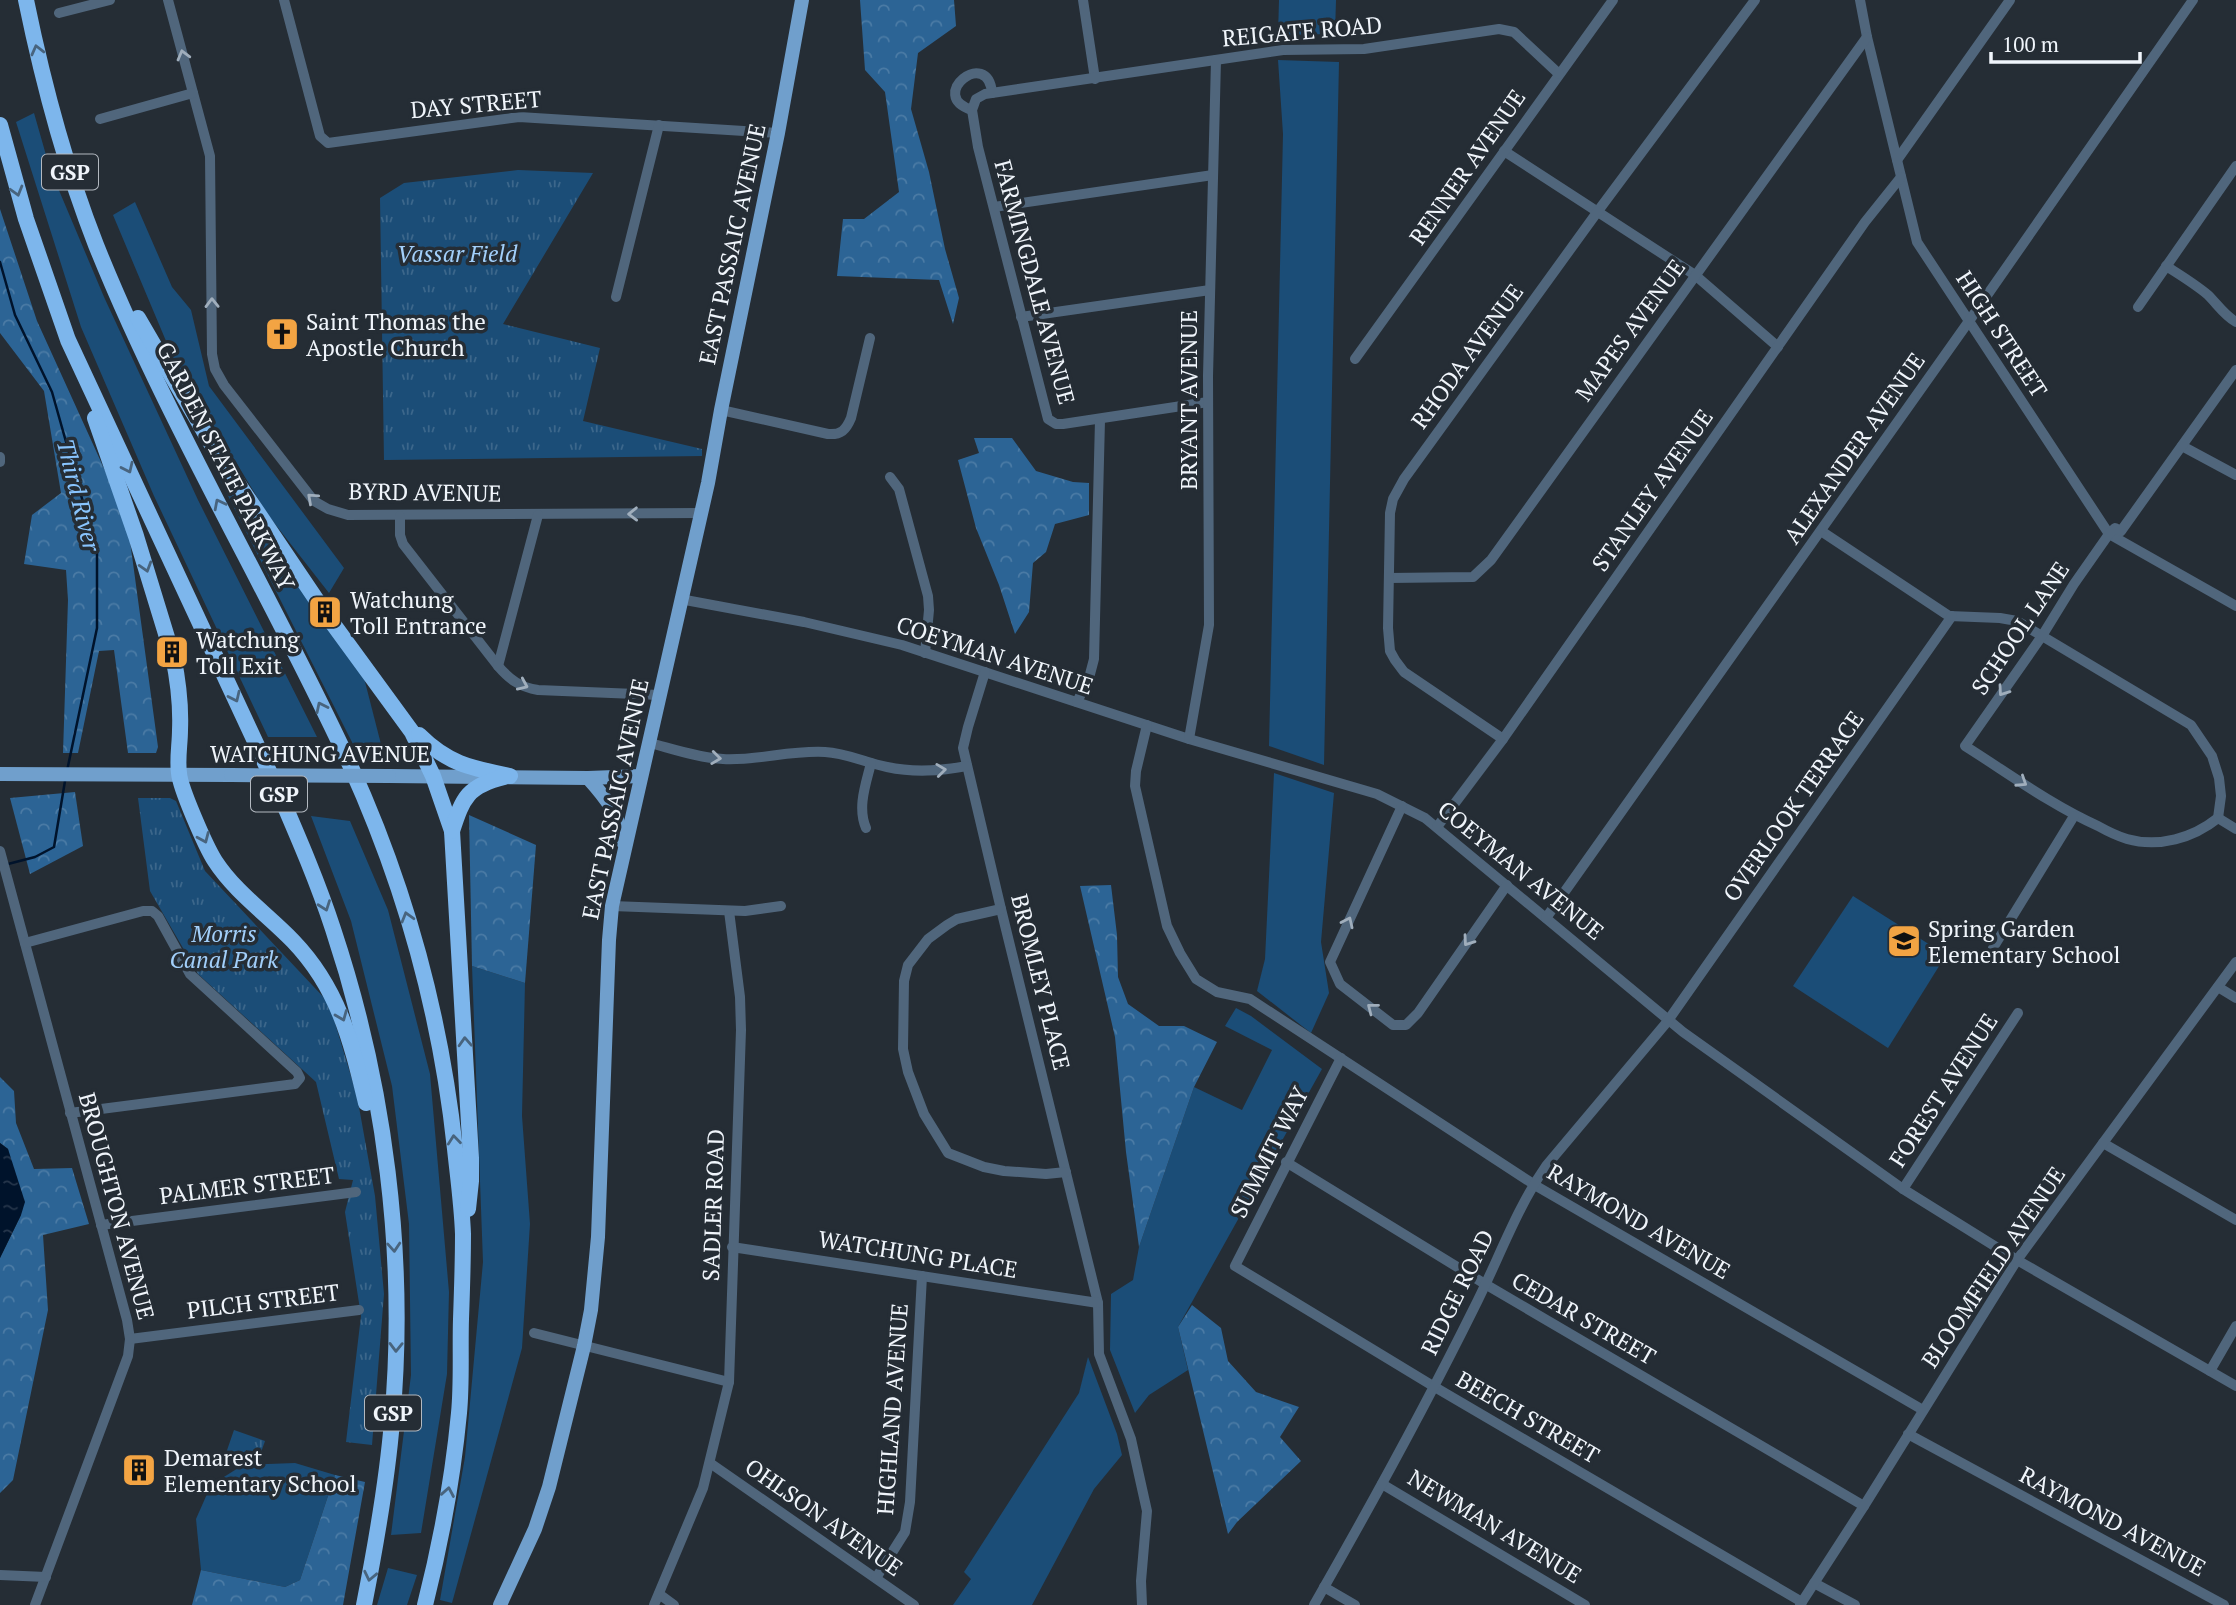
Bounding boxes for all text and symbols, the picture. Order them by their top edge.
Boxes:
street label: REIGATE ROAD [1221,9,1383,53]
scale bar [1991,21,2140,65]
text: 100 m [2002,30,2059,58]
one-way arrow [31,44,45,56]
one-way arrow [177,49,191,61]
street label: DAY STREET [409,83,543,125]
street label: RENNER AVENUE [1402,83,1532,251]
street label: EAST PASSAIC AVENUE [691,121,773,367]
road number: GSP [42,154,98,190]
street label: FARMINGDALE AVENUE [987,156,1083,408]
one-way arrow [9,184,24,196]
park label: Vassar Field [397,238,518,269]
street label: MAPES AVENUE [1568,253,1692,407]
street label: HIGH STREET [1949,265,2055,403]
street label: RHODA AVENUE [1404,277,1530,435]
one-way arrow [204,298,220,308]
place label: Saint Thomas the Apostle Church [306,306,486,363]
street label: BRYANT AVENUE [1173,310,1204,490]
church icon: Saint Thomas the Apostle Church [263,315,301,353]
street label: GARDEN STATE PARKWAY [150,336,302,596]
street label: ALEXANDER AVENUE [1776,346,1932,550]
street label: STANLEY AVENUE [1584,403,1720,577]
water label: Third River [50,436,109,556]
one-way arrow [120,461,134,473]
street label: BYRD AVENUE [348,475,502,509]
one-way arrow [307,493,320,506]
one-way arrow [213,499,227,511]
one-way arrow [627,506,638,522]
street label: SCHOOL LANE [1964,555,2076,701]
one-way arrow [137,560,152,572]
place label: Watchung Toll Entrance [350,584,487,641]
building icon: Watchung Toll Entrance [306,593,344,631]
street label: COEYMAN AVENUE [893,609,1097,701]
place label: Watchung Toll Exit [196,624,300,681]
building icon: Watchung Toll Exit [153,633,191,671]
street label: EAST PASSAIC AVENUE [574,676,656,922]
one-way arrow [515,677,528,690]
one-way arrow [1999,683,2012,696]
one-way arrow [227,689,241,702]
one-way arrow [316,702,330,714]
street label: OVERLOOK TERRACE [1715,705,1871,907]
street label: WATCHUNG AVENUE [210,738,430,769]
one-way arrow [710,750,722,765]
one-way arrow [935,762,946,777]
one-way arrow [2015,774,2028,787]
road number: GSP [251,776,307,812]
street label: COEYMAN AVENUE [1431,793,1611,947]
one-way arrow [196,831,210,843]
street label: BROMLEY PLACE [1004,891,1078,1073]
one-way arrow [316,899,330,911]
one-way arrow [401,912,415,924]
place label: Spring Garden Elementary School [1928,913,2121,970]
one-way arrow [1340,917,1354,929]
park label: Morris Canal Park [170,918,279,975]
school or university icon: Spring Garden Elementary School [1885,922,1923,960]
one-way arrow [1464,933,1476,946]
one-way arrow [1367,1004,1380,1017]
street label: FOREST AVENUE [1882,1007,2004,1173]
one-way arrow [334,1009,348,1021]
one-way arrow [458,1036,473,1047]
street label: SUMMIT WAY [1223,1081,1315,1223]
street label: BROUGHTON AVENUE [72,1089,162,1323]
street label: SADLER ROAD [695,1128,731,1282]
one-way arrow [447,1134,462,1145]
street label: RAYMOND AVENUE [1542,1156,1736,1286]
street label: PALMER STREET [158,1159,336,1211]
street label: BLOOMFIELD AVENUE [1914,1160,2072,1374]
street label: WATCHUNG PLACE [816,1223,1020,1285]
street label: RIDGE ROAD [1413,1224,1501,1360]
one-way arrow [386,1242,401,1253]
street label: CEDAR STREET [1506,1264,1662,1372]
street label: PILCH STREET [185,1276,341,1326]
street label: HIGHLAND AVENUE [869,1302,915,1516]
one-way arrow [388,1342,404,1352]
street label: BEECH STREET [1451,1364,1605,1470]
road number: GSP [365,1396,421,1430]
place label: Demarest Elementary School [164,1442,357,1499]
building icon: Demarest Elementary School [120,1451,158,1489]
street label: OHLSON AVENUE [739,1451,909,1583]
street label: RAYMOND AVENUE [2015,1459,2211,1583]
street label: NEWMAN AVENUE [1402,1462,1588,1590]
one-way arrow [440,1486,455,1498]
one-way arrow [363,1570,378,1582]

